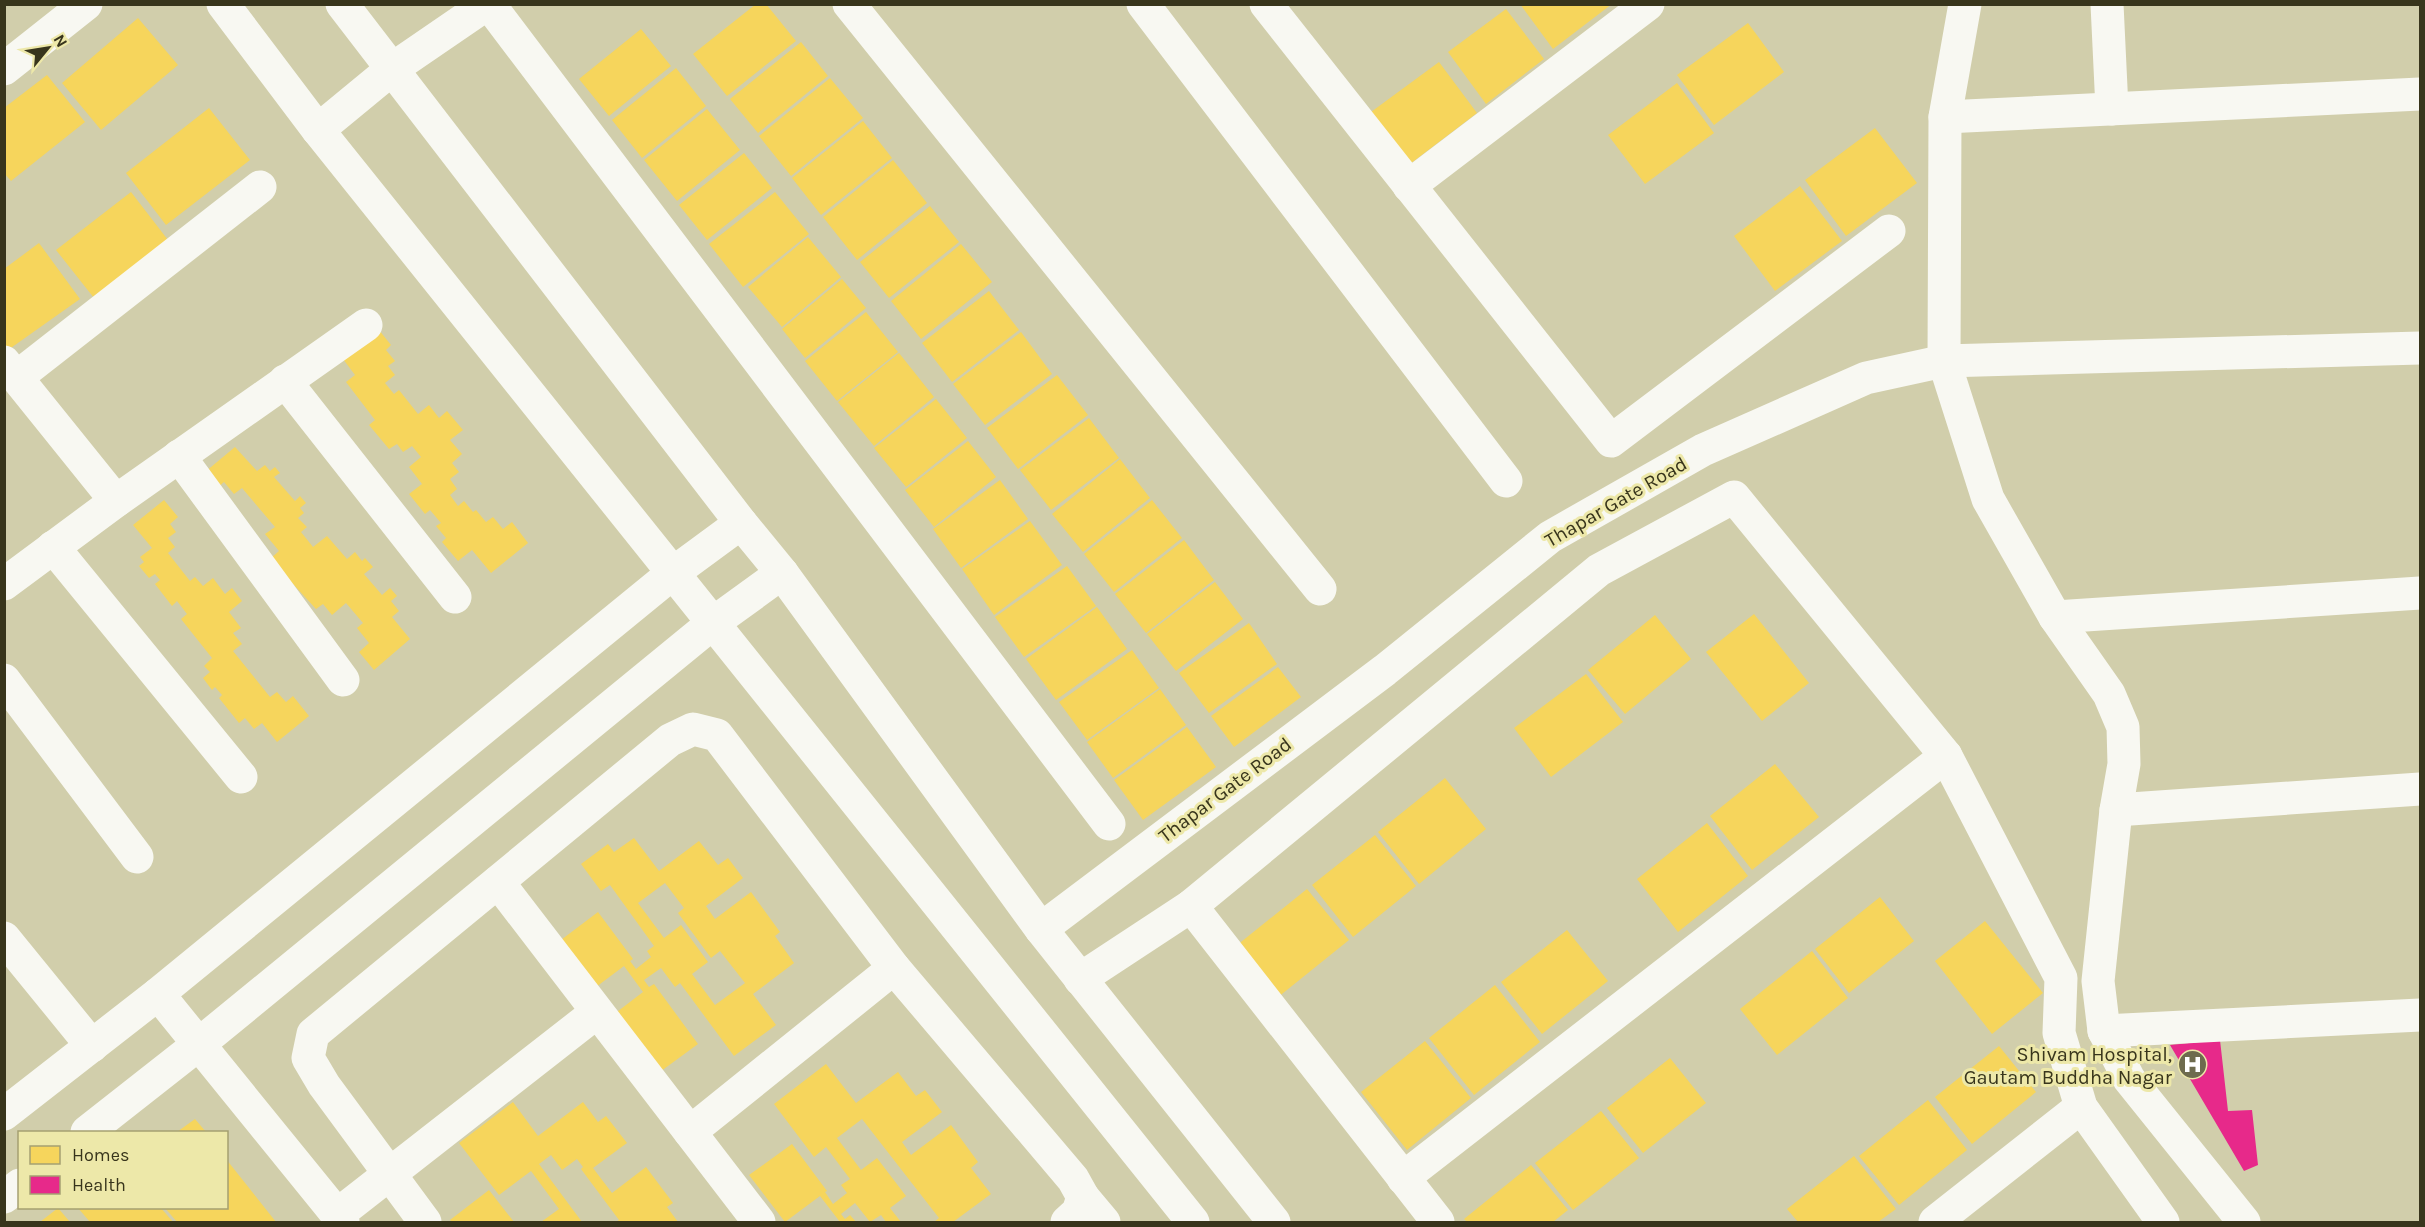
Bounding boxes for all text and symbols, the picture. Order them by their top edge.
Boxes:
north arrow [18,18,78,78]
text: N [49,31,72,50]
street label: Thapar Gate Road [1541,452,1691,552]
street label: Thapar Gate Road [1154,733,1296,847]
place label: Shivam Hospital, Gautam Buddha Nagar [1964,1043,2173,1089]
hospital icon: Shivam Hospital, Gautam Buddha Nagar [2177,1049,2209,1081]
legend [18,1131,228,1209]
text: Homes [72,1144,129,1166]
text: Health [72,1174,126,1196]

